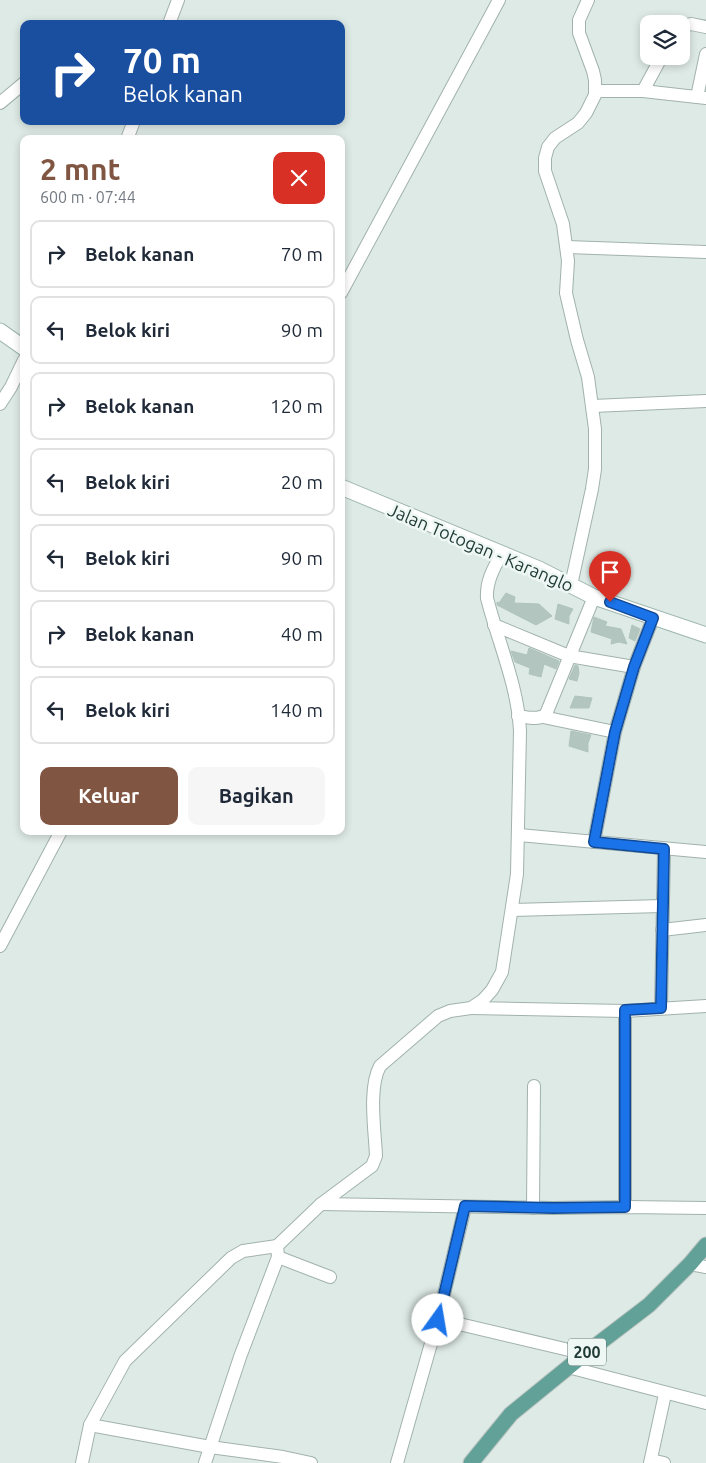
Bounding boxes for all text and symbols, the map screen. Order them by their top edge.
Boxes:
map controls [640,15,690,65]
button: layers [640,15,690,65]
icon: right [40,40,105,105]
text: 70 m [123,40,201,80]
text: Belok kanan [123,81,243,106]
text: 2 mnt [40,152,120,186]
button: close [273,152,325,204]
text: 600 m · 07:44 [40,188,136,206]
icon: right [42,240,70,268]
text: Belok kanan [85,243,194,265]
text: 70 m [281,243,323,265]
icon: left [42,316,70,344]
text: Belok kiri [85,319,170,341]
text: 90 m [281,319,323,341]
icon: right [42,392,70,420]
text: Belok kanan [85,395,194,417]
text: 120 m [270,395,323,417]
icon: left [42,468,70,496]
text: Belok kiri [85,471,170,493]
text: 20 m [281,471,323,493]
street label: Jalan Totogan - Karanglo [385,499,577,595]
icon: left [42,544,70,572]
text: Belok kiri [85,547,170,569]
text: 90 m [281,547,323,569]
pin [589,551,631,602]
icon: arrive [596,558,624,586]
icon: right [42,620,70,648]
text: Belok kanan [85,623,194,645]
text: 40 m [281,623,323,645]
icon: left [42,696,70,724]
text: Belok kiri [85,699,170,721]
text: 140 m [270,699,323,721]
button: Keluar [40,767,178,825]
button: Bagikan [188,767,325,825]
position arrow [411,1293,463,1345]
road number: 200 [568,1338,606,1365]

